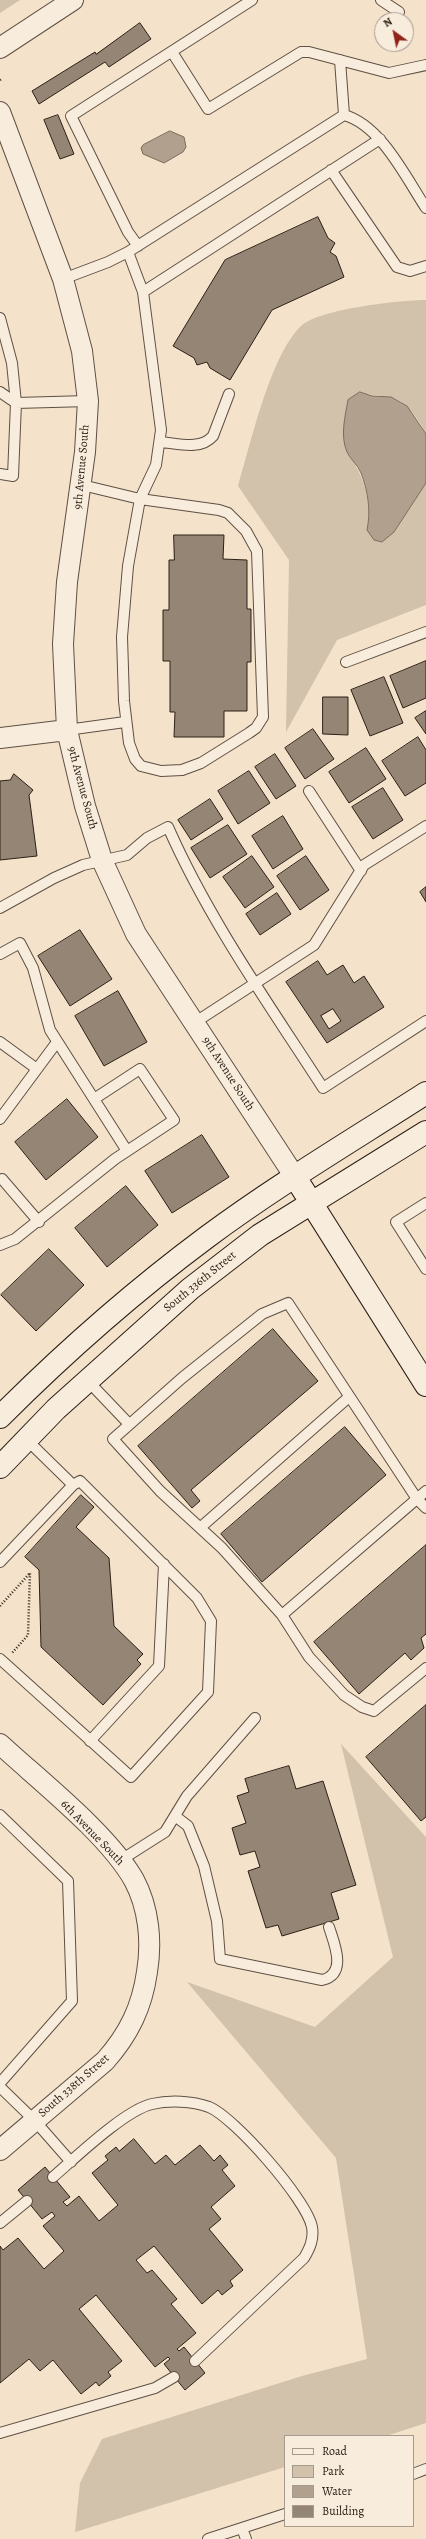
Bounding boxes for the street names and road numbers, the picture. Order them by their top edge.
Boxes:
street label: 9th Avenue South [71,424,93,510]
street label: 9th Avenue South [64,745,100,831]
street label: 9th Avenue South [199,1034,257,1114]
street label: South 336th Street [161,1248,239,1316]
street label: 6th Avenue South [57,1797,127,1869]
street label: South 338th Street [36,2051,112,2121]

